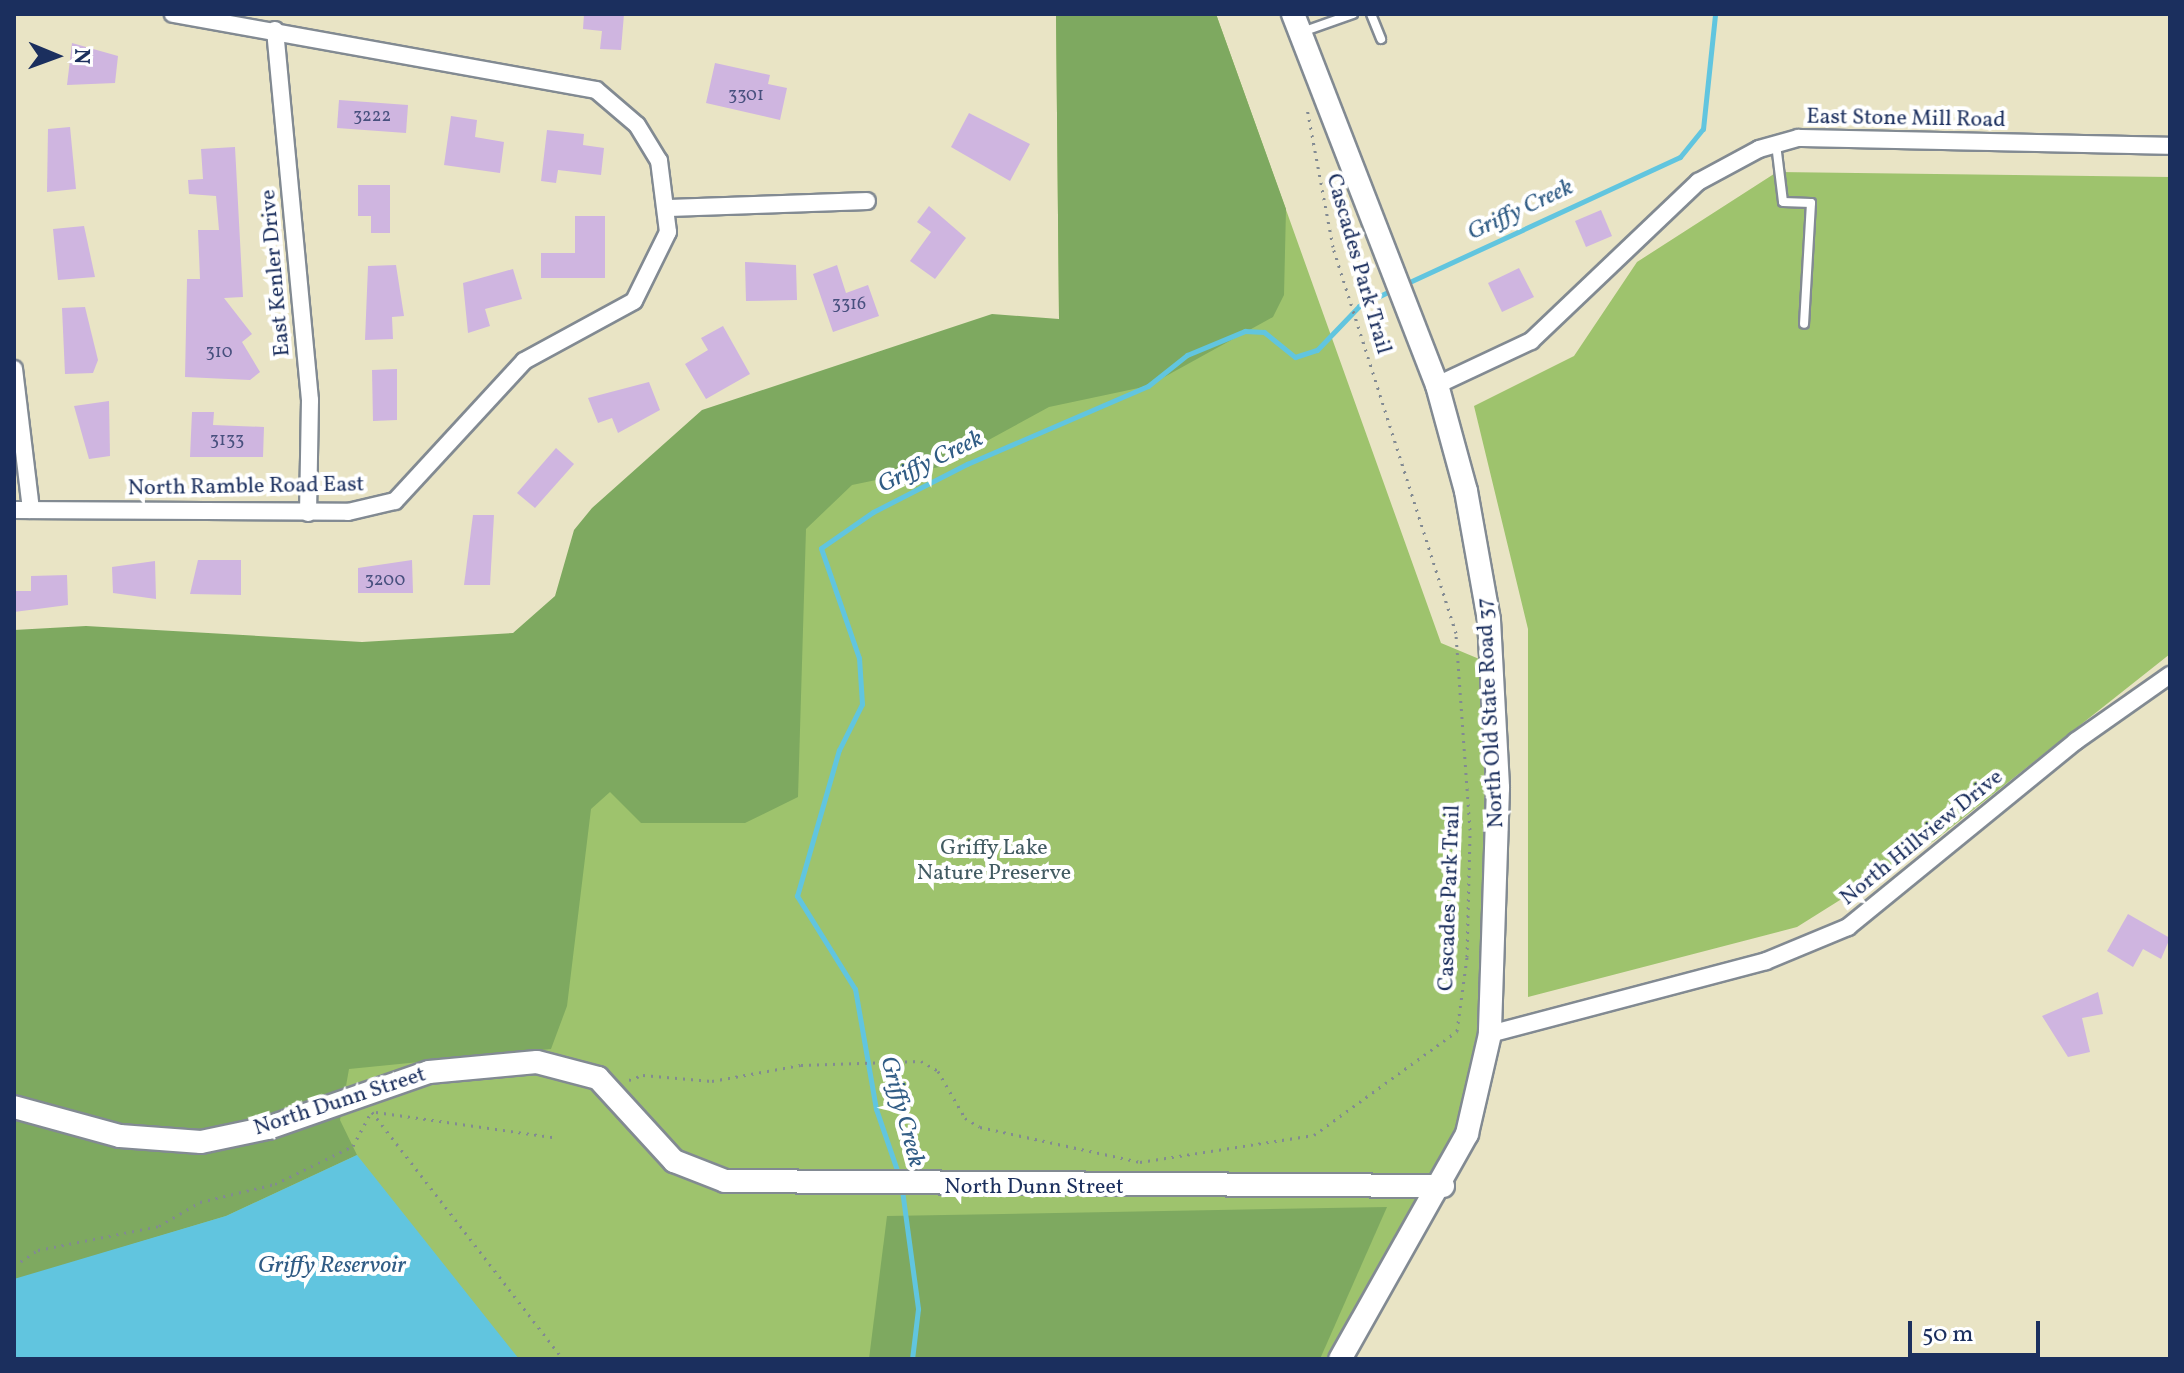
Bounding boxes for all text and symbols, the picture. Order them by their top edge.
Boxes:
north arrow [16,16,96,96]
text: N [65,48,96,65]
house number: 3301 [728,85,764,107]
street label: East Stone Mill Road [1806,104,2006,134]
house number: 3222 [353,106,391,128]
street label: Cascades Park Trail [1320,171,1396,357]
water label: Griffy Creek [1463,174,1579,248]
street label: East Kenler Drive [256,188,296,358]
house number: 3316 [832,294,866,316]
house number: 310 [205,342,233,364]
water label: Griffy Creek [874,425,988,501]
house number: 3133 [210,430,244,452]
street label: North Ramble Road East [128,472,364,502]
house number: 3200 [365,570,405,592]
street label: North Old State Road 37 [1472,597,1510,829]
street label: North Hillview Drive [1835,764,2009,912]
street label: Cascades Park Trail [1434,804,1466,992]
park label: Griffy Lake Nature Preserve [917,835,1071,886]
water label: Griffy Creek [872,1053,930,1171]
street label: North Dunn Street [251,1062,429,1142]
street label: North Dunn Street [944,1175,1124,1201]
water label: Griffy Reservoir [258,1253,406,1281]
scale bar [1912,1305,2044,1355]
text: 50 m [1922,1318,1974,1352]

